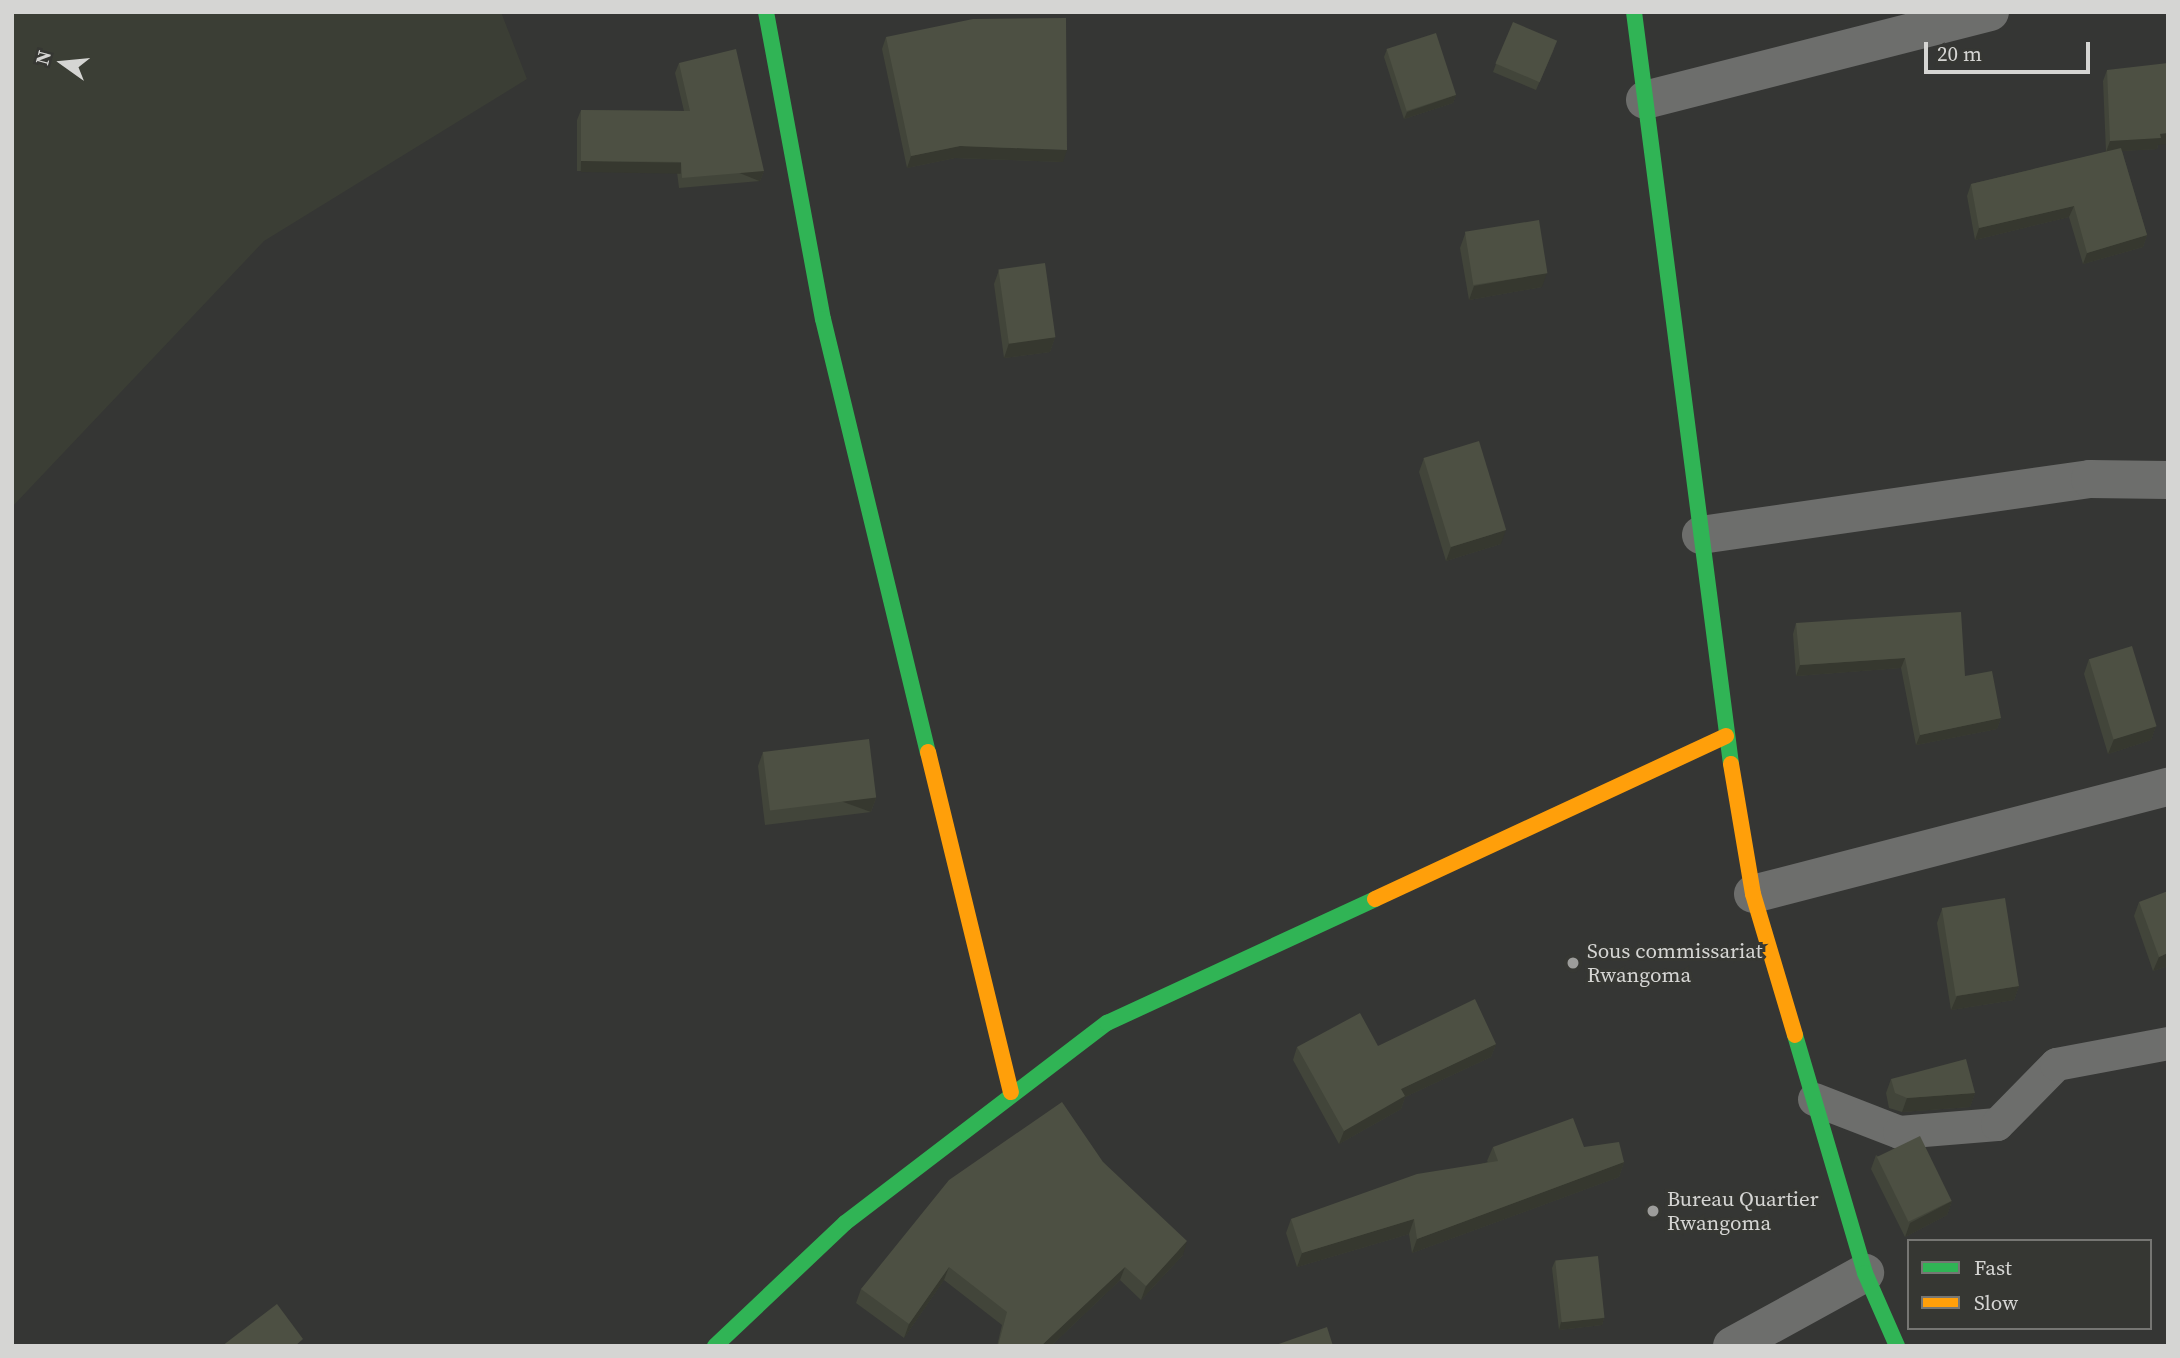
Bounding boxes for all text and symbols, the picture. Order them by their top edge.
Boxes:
north arrow [28,28,98,98]
scale bar [1928,28,2094,72]
text: 20 m [1937,39,1982,68]
text: N [28,48,57,68]
place label: Sous commissariat Rwangoma [1587,938,1763,988]
marker: Sous commissariat Rwangoma [1565,955,1581,971]
place label: Bureau Quartier Rwangoma [1667,1186,1819,1236]
marker: Bureau Quartier Rwangoma [1645,1203,1661,1219]
legend [1907,1239,2152,1330]
text: Fast [1974,1253,2012,1282]
text: Slow [1974,1288,2018,1317]

